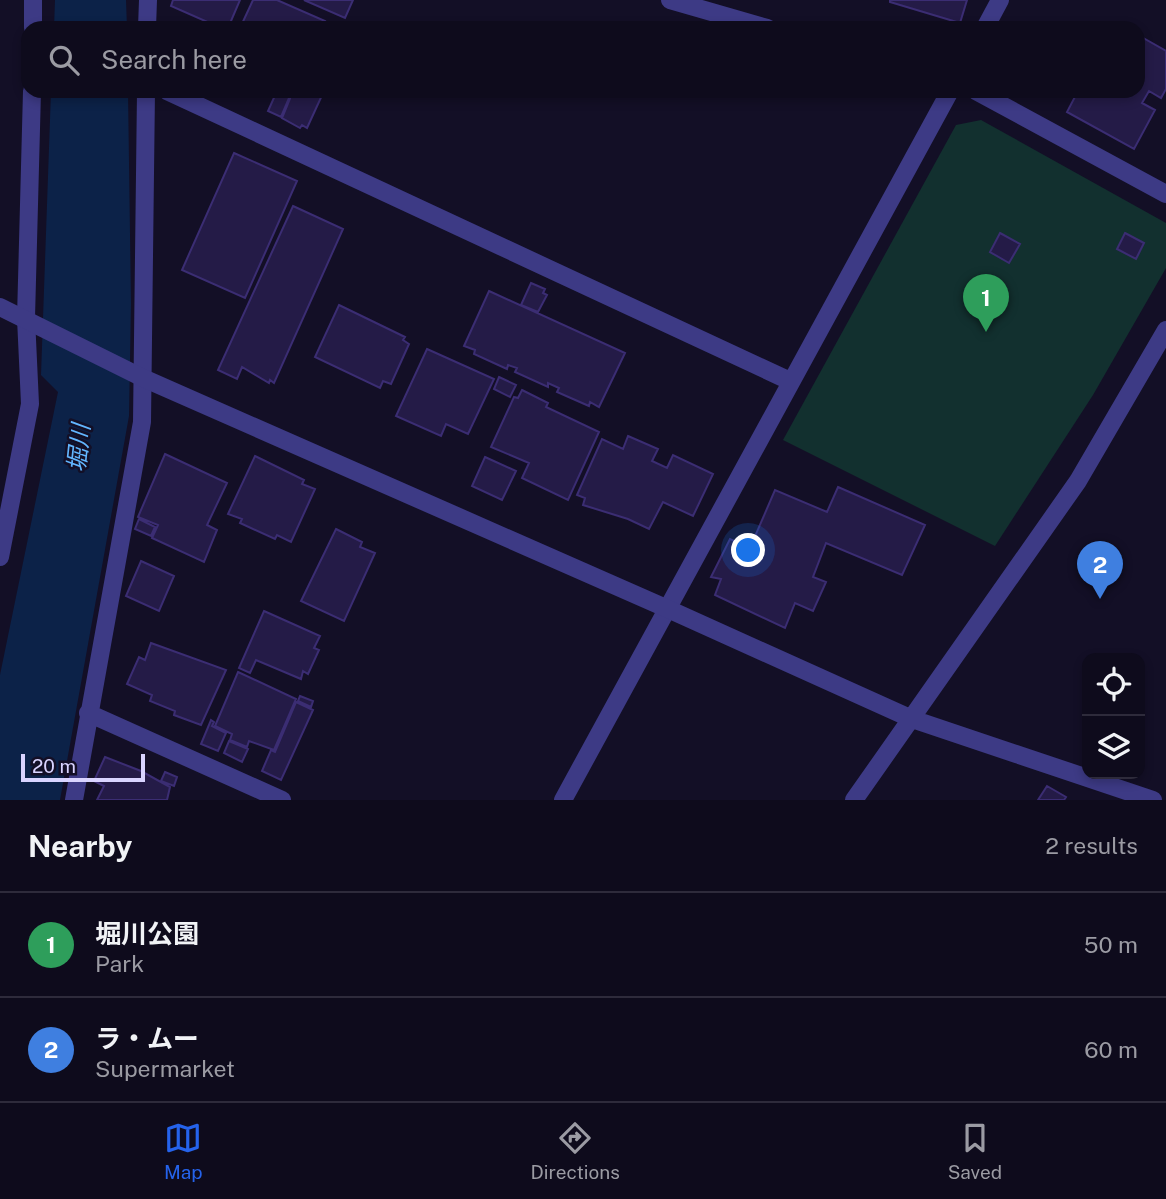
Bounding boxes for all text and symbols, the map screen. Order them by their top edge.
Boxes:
search box [21,21,1145,98]
icon: search [45,41,83,79]
text: Search here [101,44,247,75]
pin: 1 [963,274,1009,332]
water label: 堀川 [62,420,95,473]
your location [731,533,765,567]
pin: 2 [1077,541,1123,599]
map controls [1082,653,1145,779]
button: locate [1082,653,1145,716]
button: layers [1082,716,1145,779]
scale bar [21,751,145,783]
text: 20 m [32,755,76,777]
text: Nearby [28,828,132,864]
text: 2 results [1045,832,1138,859]
text: 堀川公園 [95,918,199,949]
text: 1 [46,931,56,958]
text: 50 m [1084,931,1138,958]
text: Park [95,950,144,977]
text: ラ・ムー [95,1023,199,1054]
text: 2 [44,1036,58,1063]
text: 60 m [1084,1036,1138,1063]
text: Supermarket [95,1055,235,1082]
tab: Map [164,1119,203,1183]
tab: Directions [531,1119,620,1183]
tab: Saved [948,1119,1002,1183]

